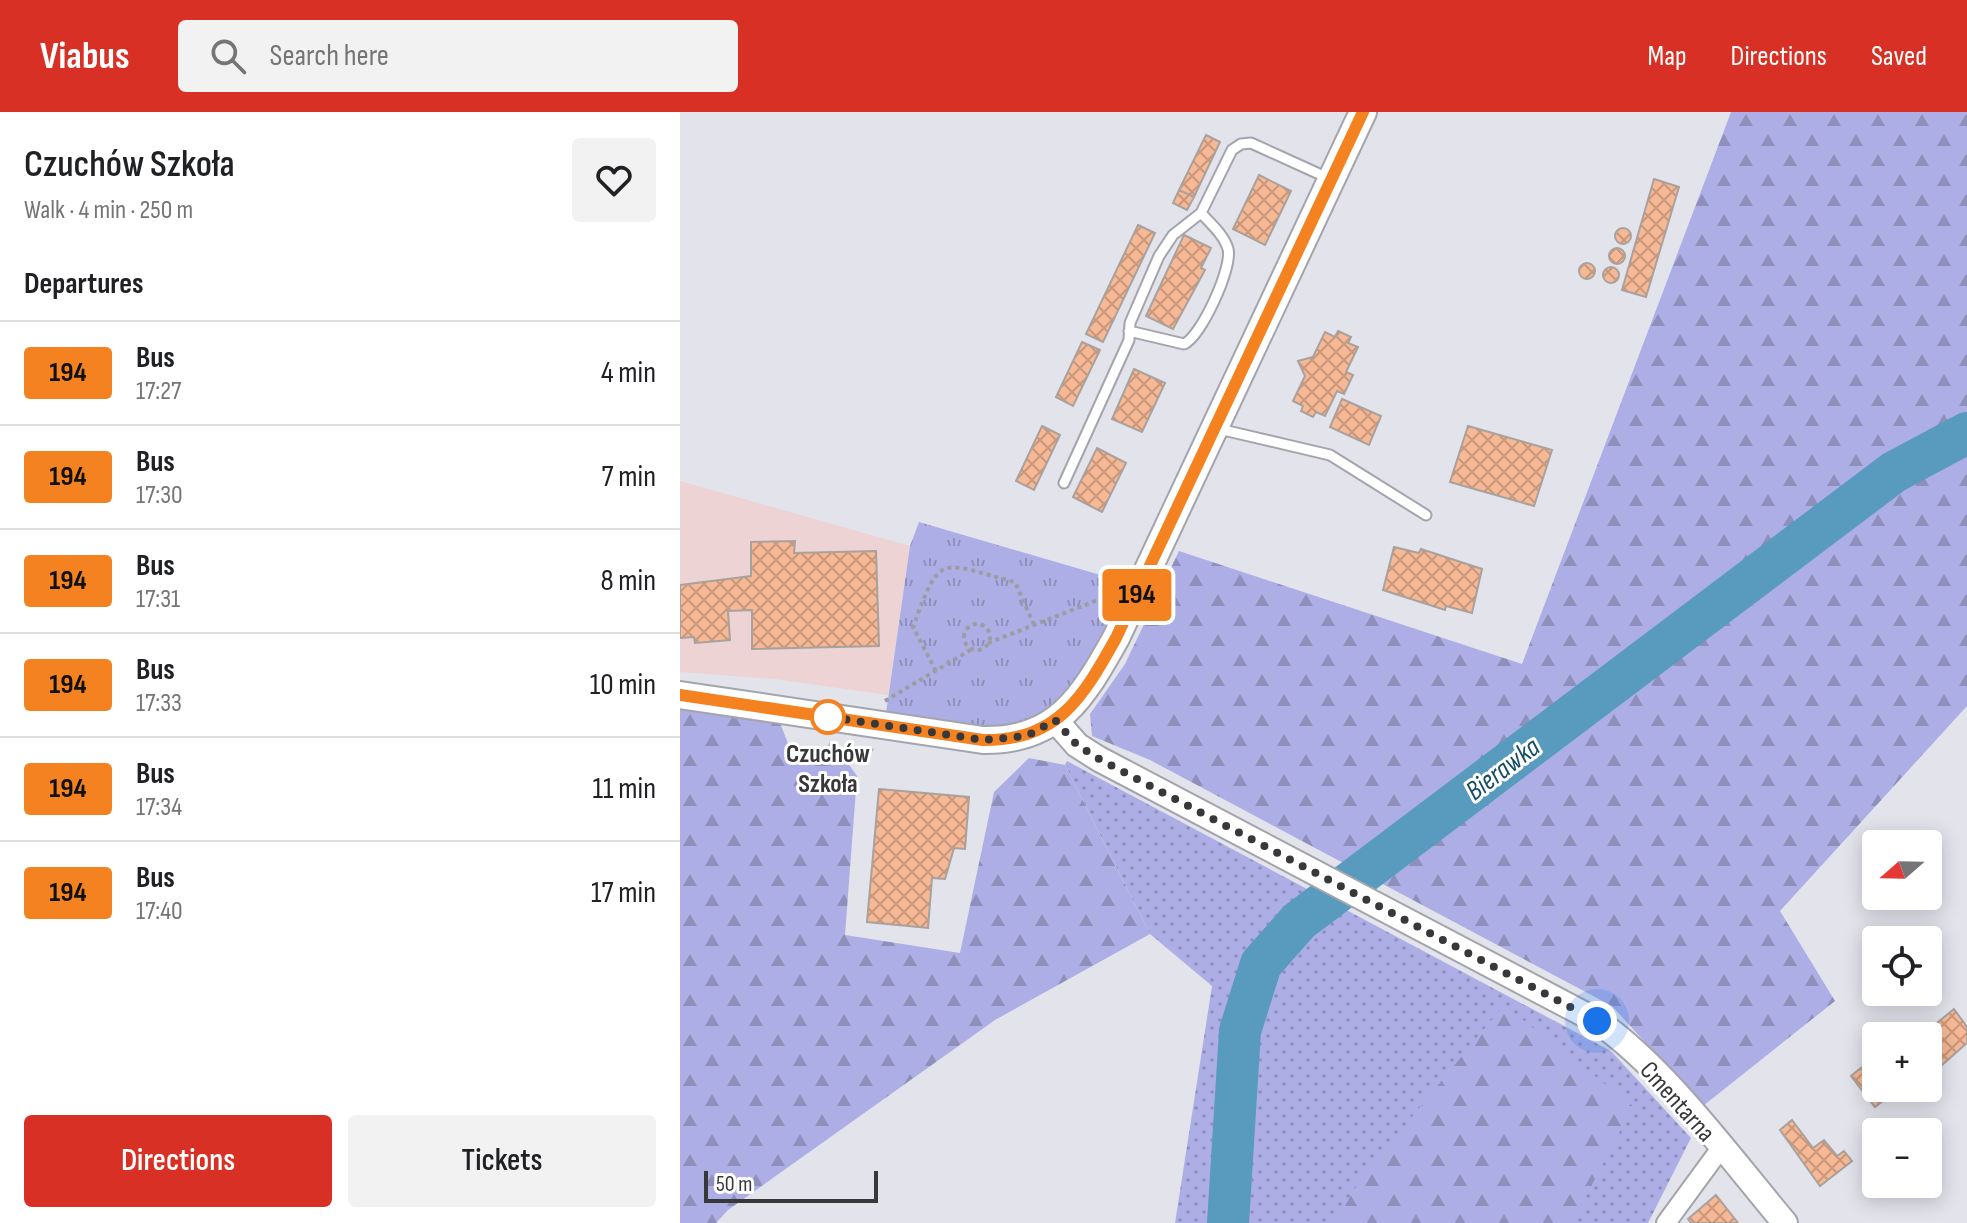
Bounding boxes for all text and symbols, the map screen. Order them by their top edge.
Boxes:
search box [178,20,738,92]
text: Viabus [40,34,130,79]
icon: search [206,34,250,78]
text: Search here [270,38,389,74]
text: Map [1648,40,1687,73]
text: Directions [1731,40,1827,73]
text: Saved [1871,40,1927,73]
button: heart [572,138,656,222]
text: Czuchów Szkoła [24,142,235,187]
text: Walk · 4 min · 250 m [24,195,193,226]
text: Departures [24,266,144,302]
text: Bus [136,340,175,376]
text: 4 min [601,355,656,391]
text: 194 [49,356,87,389]
text: 17:27 [136,376,181,407]
text: Bus [136,444,175,480]
text: 7 min [602,459,656,495]
text: 194 [49,460,87,493]
text: 17:30 [136,480,183,511]
text: Bus [136,548,175,584]
text: 8 min [600,563,656,599]
text: 194 [49,564,87,597]
line badge: 194 [1091,569,1183,621]
text: 194 [1118,578,1156,611]
text: 17:31 [136,584,180,615]
text: Bus [136,652,175,688]
text: 10 min [590,667,656,703]
text: 194 [49,668,87,701]
text: 17:33 [136,688,182,719]
marker: Czuchów Szkoła [811,700,845,734]
water label: Bierawka [1459,730,1547,808]
place label: Czuchów Szkoła [786,739,870,800]
text: Bus [136,756,175,792]
text: 11 min [593,771,656,807]
text: 194 [49,772,87,805]
text: 17:34 [136,792,182,823]
north arrow [1862,830,1942,910]
map controls [1862,830,1942,1198]
text: Bus [136,860,175,896]
text: 17 min [591,875,656,911]
text: 194 [49,876,87,909]
text: 17:40 [136,896,183,927]
button: locate [1862,926,1942,1006]
your location [1577,1001,1617,1041]
button: + [1862,1022,1942,1102]
street label: Cmentarna [1633,1055,1721,1149]
button: Directions [24,1115,332,1207]
button: Tickets [348,1115,656,1207]
button: − [1862,1118,1942,1198]
scale bar [704,1167,878,1203]
text: 50 m [716,1171,752,1198]

